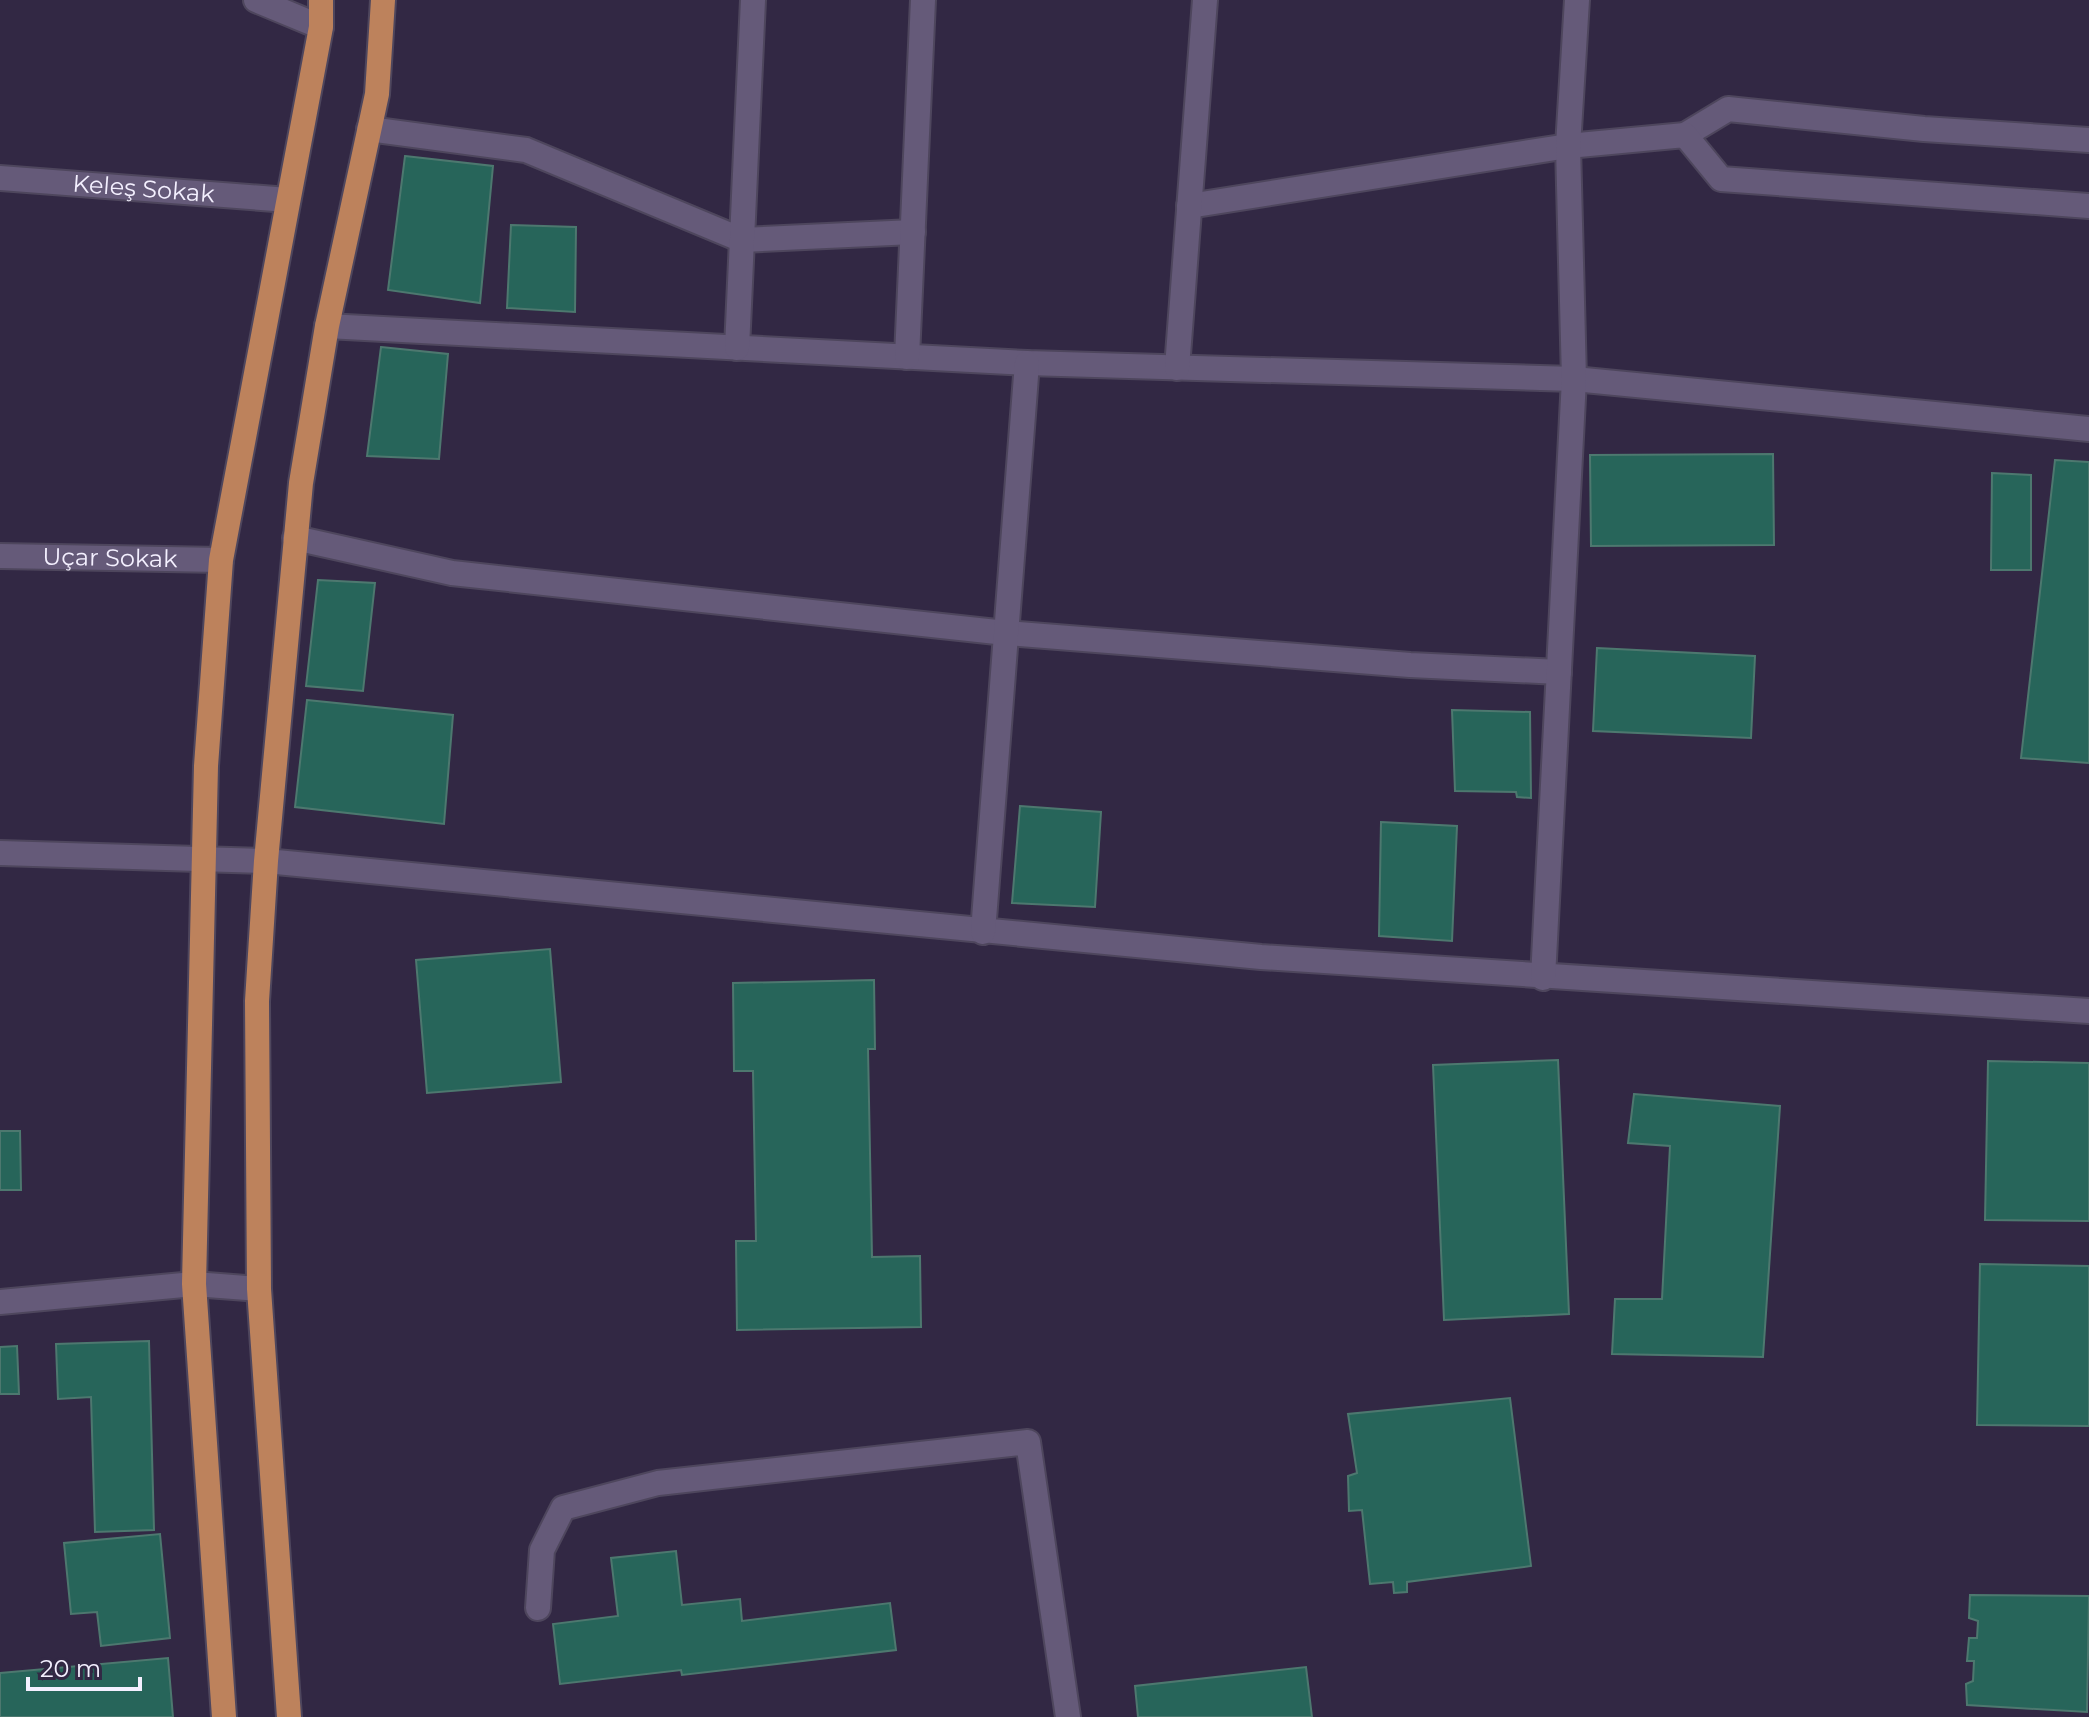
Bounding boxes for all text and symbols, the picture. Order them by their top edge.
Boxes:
street label: Keleş Sokak [71,169,216,208]
street label: Uçar Sokak [42,542,178,573]
scale bar [28,1641,140,1691]
text: 20 m [40,1654,101,1683]

